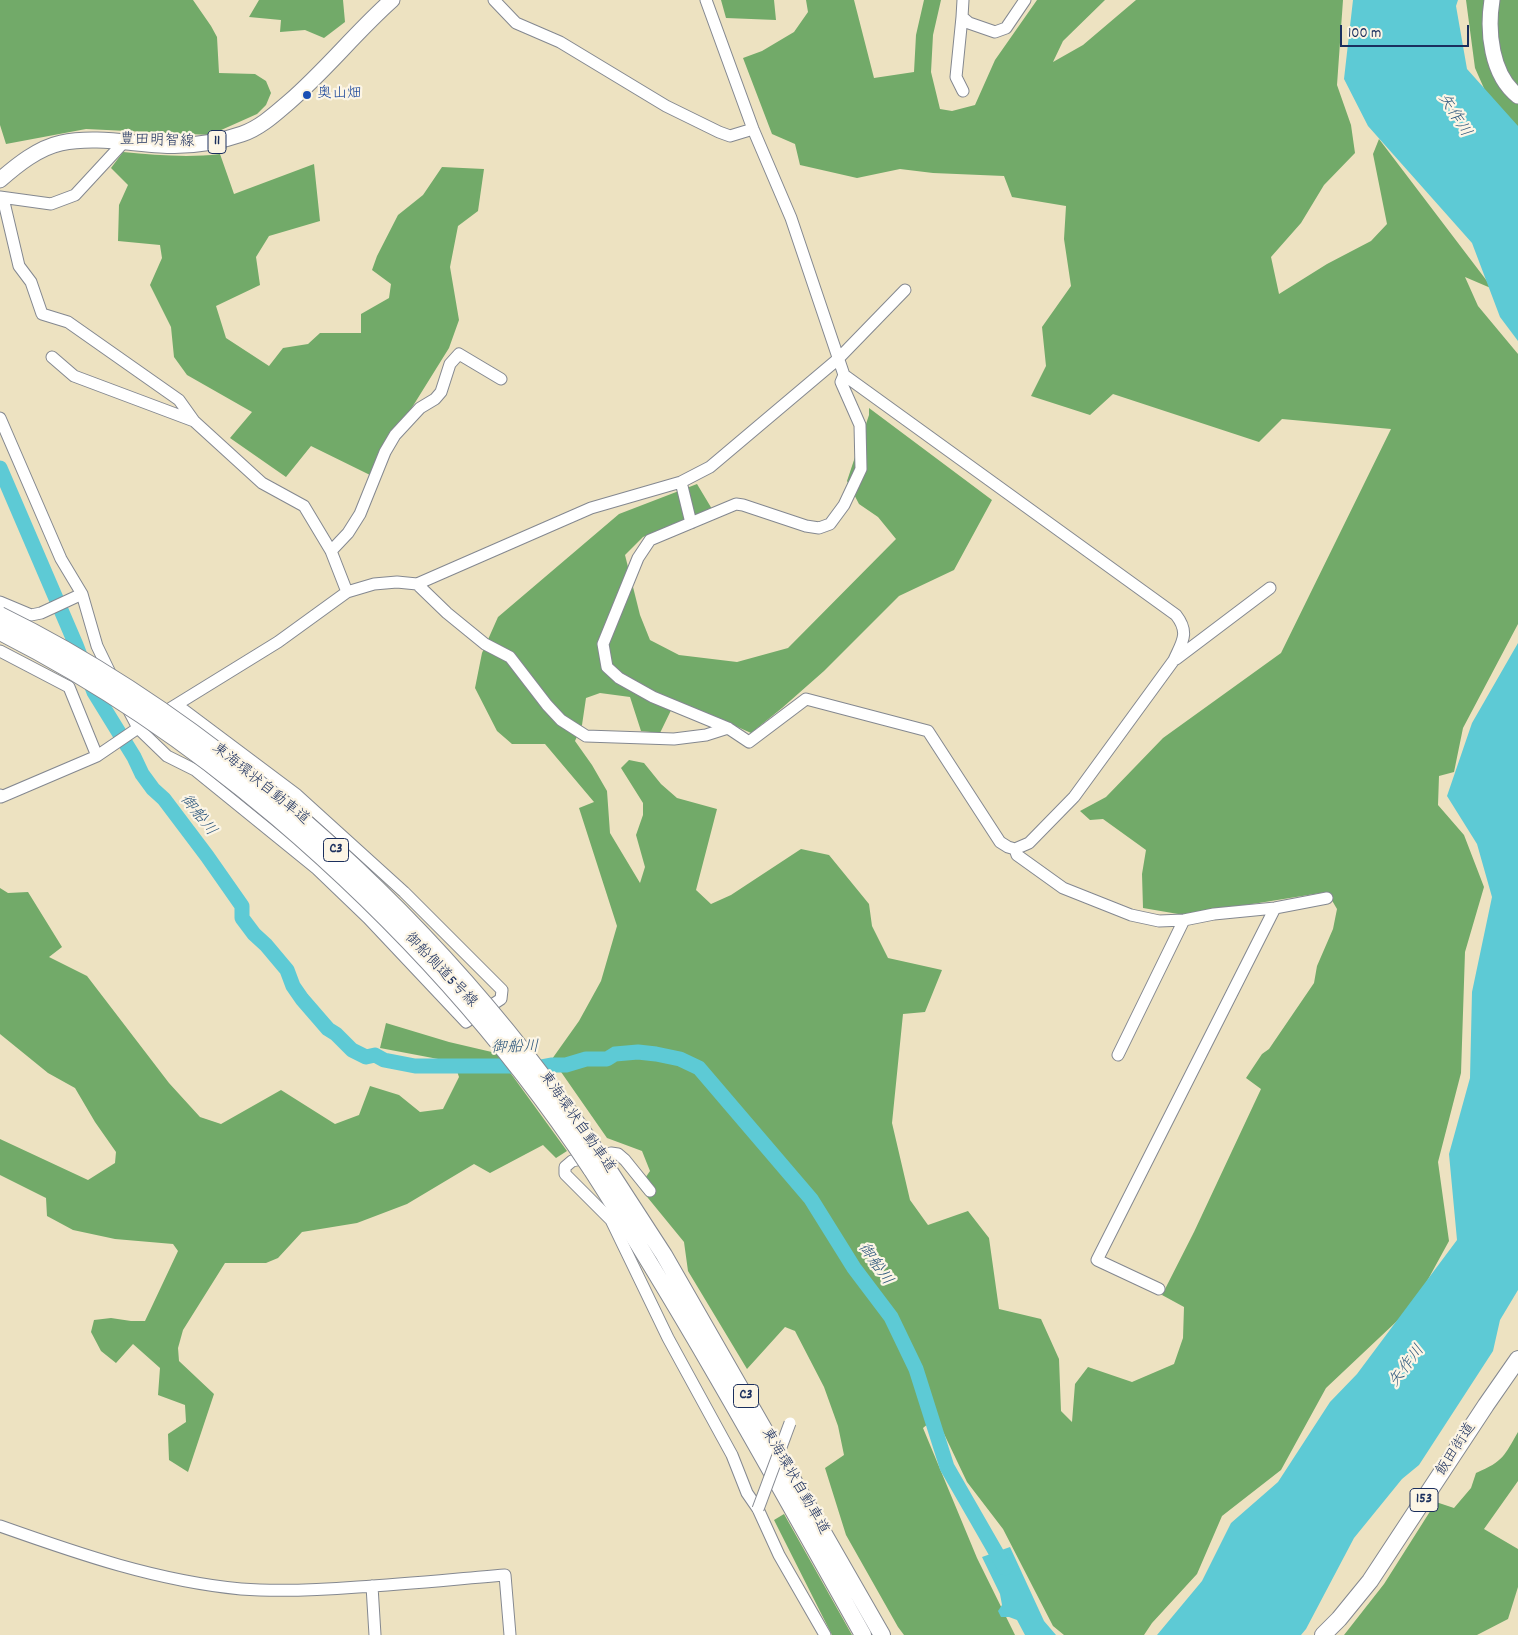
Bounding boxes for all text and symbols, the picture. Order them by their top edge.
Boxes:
scale bar [1343,15,1472,47]
text: 100 m [1348,23,1381,45]
place label: 奥山畑 [317,86,362,104]
marker: 奥山畑 [301,89,313,101]
water label: 矢作川 [1432,91,1474,141]
road number: 11 [208,130,226,154]
street label: 豊田明智線 [119,132,195,152]
street label: 東海環状自動車道 [208,740,312,830]
water label: 御船川 [175,791,219,841]
road number: C3 [324,838,348,862]
street label: 御船側道5号線 [400,930,480,1012]
water label: 御船川 [491,1039,539,1059]
street label: 東海環状自動車道 [534,1069,618,1177]
water label: 御船川 [852,1240,896,1290]
water label: 矢作川 [1386,1342,1430,1392]
road number: C3 [734,1384,758,1408]
street label: 飯田街道 [1433,1420,1481,1480]
street label: 東海環状自動車道 [756,1426,832,1538]
road number: 153 [1410,1488,1438,1512]

